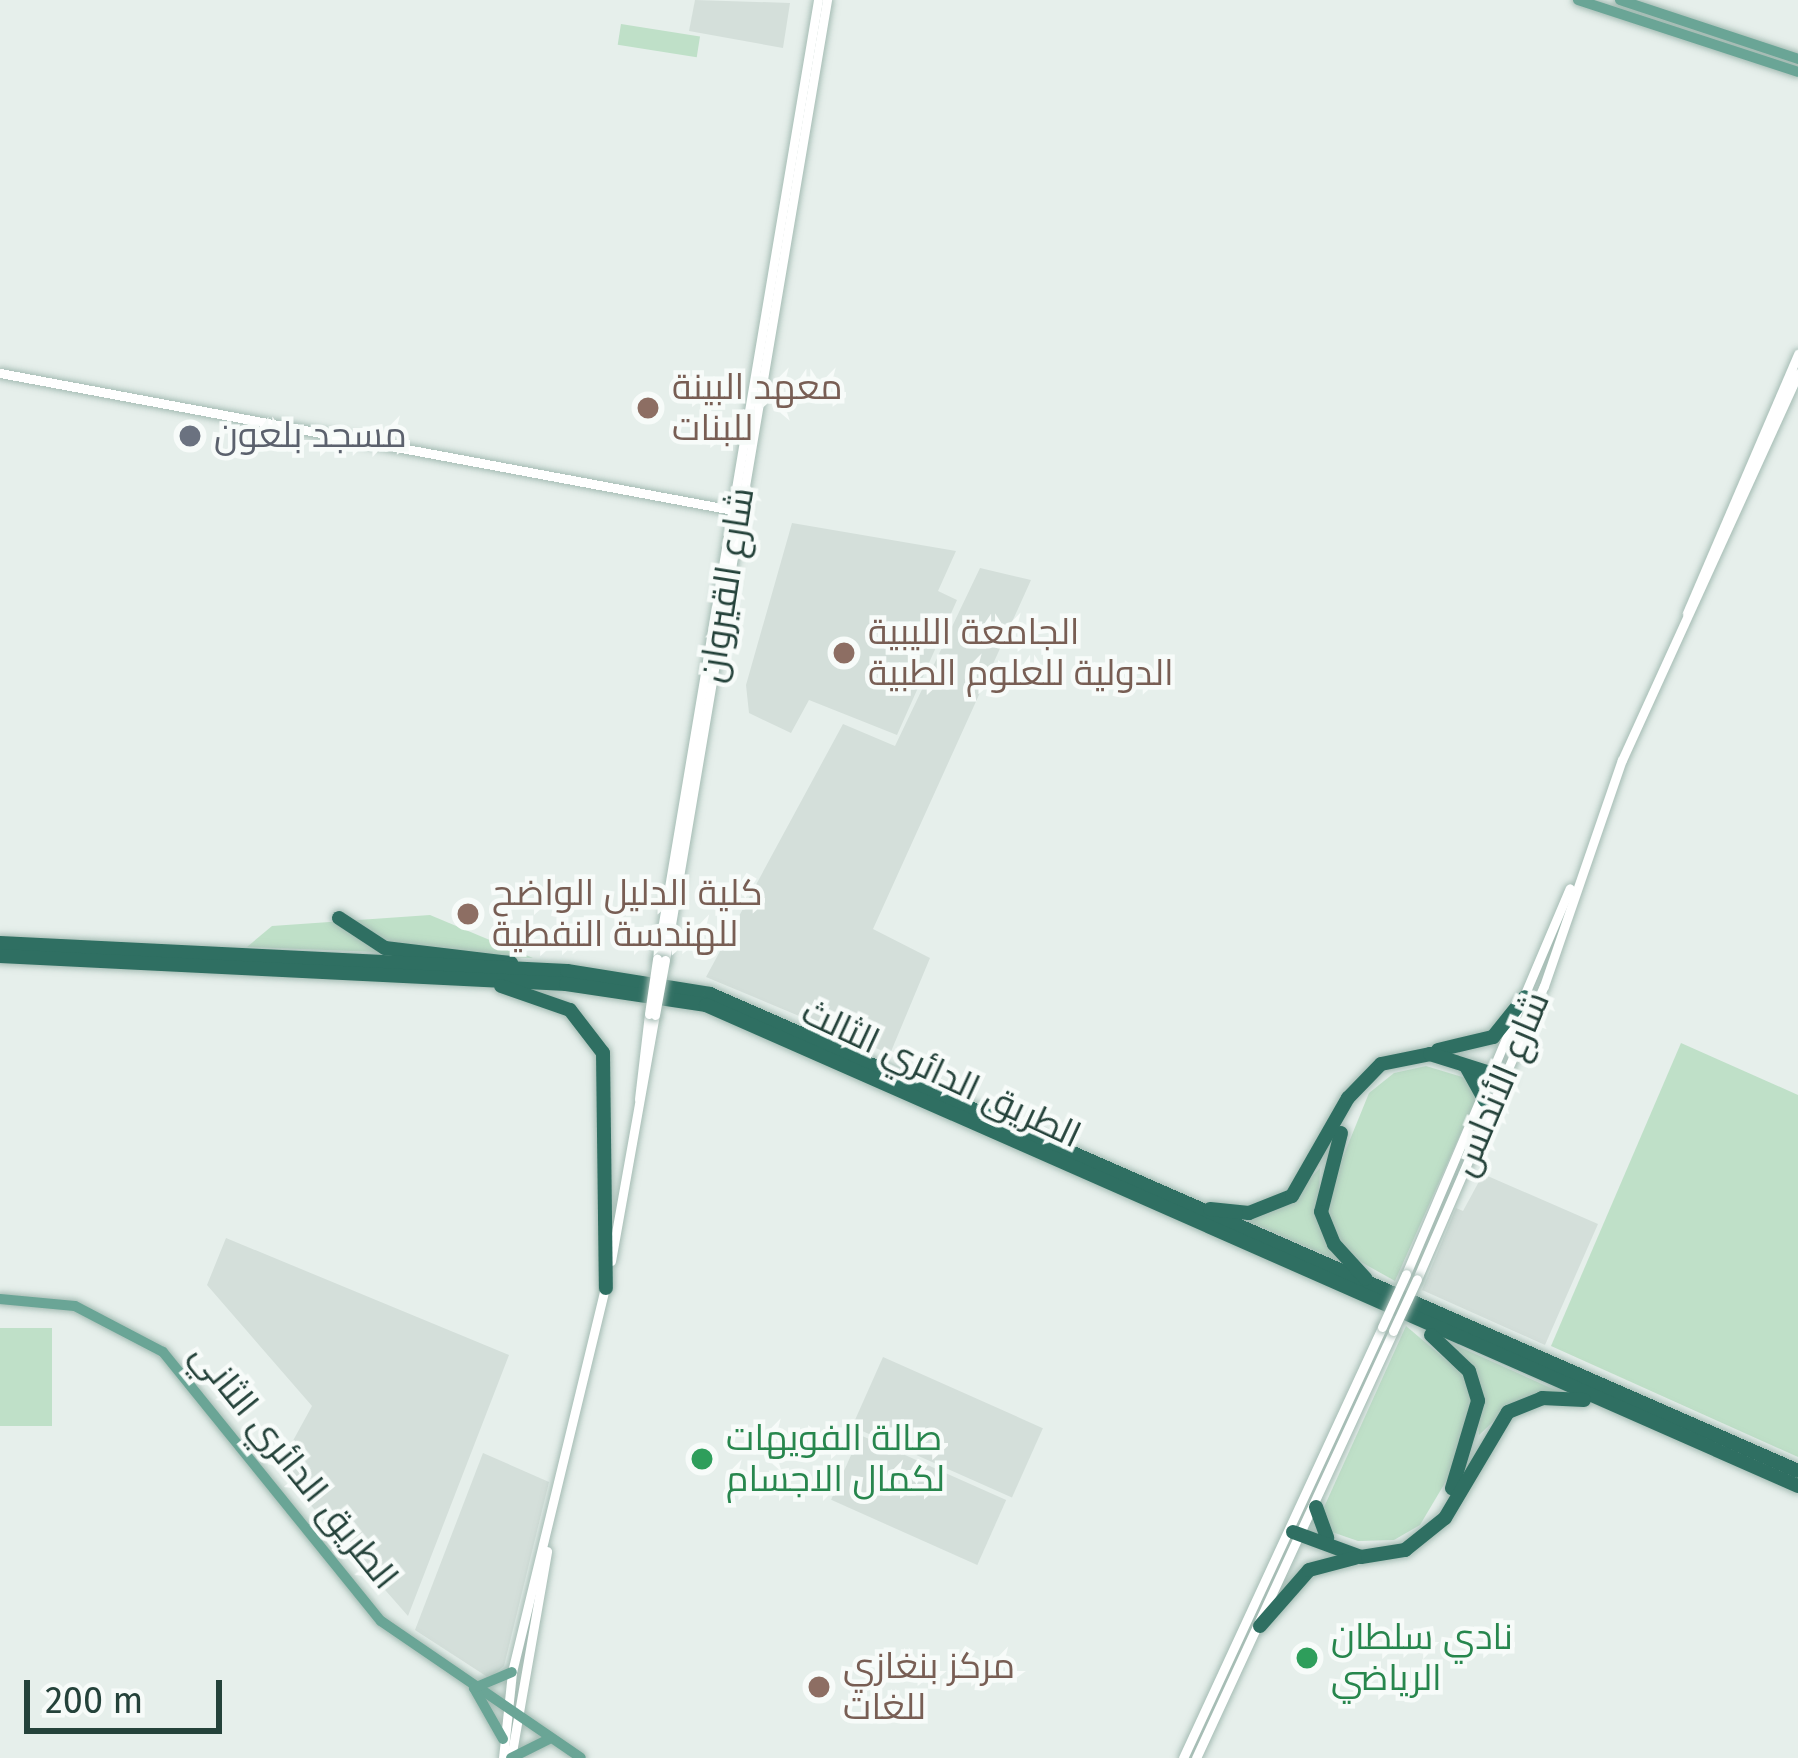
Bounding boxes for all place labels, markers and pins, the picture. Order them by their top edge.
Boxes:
place label: معهد البينة للبنات [672,365,843,450]
marker: معهد البينة للبنات [635,395,661,421]
place label: مسجد بلعون [214,414,407,458]
marker: مسجد بلعون [177,423,203,449]
place label: الجامعة الليبية الدولية للعلوم الطبية [868,610,1174,695]
marker: الجامعة الليبية الدولية للعلوم الطبية [831,640,857,666]
place label: كلية الدليل الواضح للهندسة النفطية [492,871,763,956]
marker: كلية الدليل الواضح للهندسة النفطية [455,901,481,927]
place label: صالة الفويهات لكمال الاجسام [726,1416,945,1501]
marker: صالة الفويهات لكمال الاجسام [689,1446,715,1472]
place label: نادي سلطان الرياضي [1331,1615,1513,1700]
place label: مركز بنغازي للغات [843,1644,1015,1729]
marker: نادي سلطان الرياضي [1294,1645,1320,1671]
marker: مركز بنغازي للغات [806,1674,832,1700]

